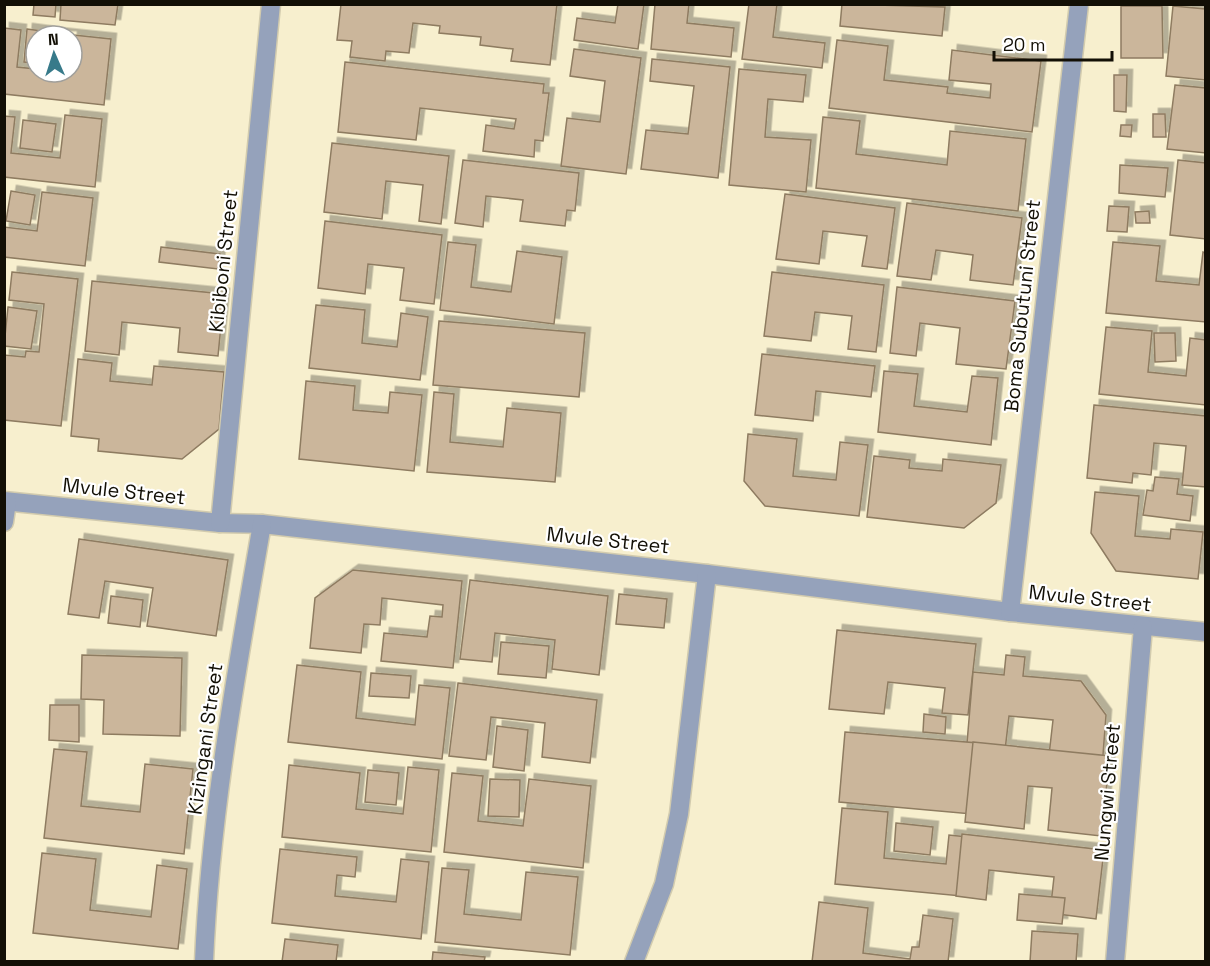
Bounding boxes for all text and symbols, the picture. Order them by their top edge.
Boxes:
north arrow [24,24,84,84]
scale bar [994,24,1112,62]
text: N [47,29,59,50]
text: 20 m [1003,33,1046,56]
street label: Kibiboni Street [203,188,243,334]
street label: Boma Subutuni Street [998,198,1046,414]
street label: Mvule Street [61,472,187,510]
street label: Mvule Street [545,521,671,559]
street label: Mvule Street [1027,579,1153,617]
street label: Kizingani Street [182,662,228,816]
street label: Nungwi Street [1088,722,1126,862]

